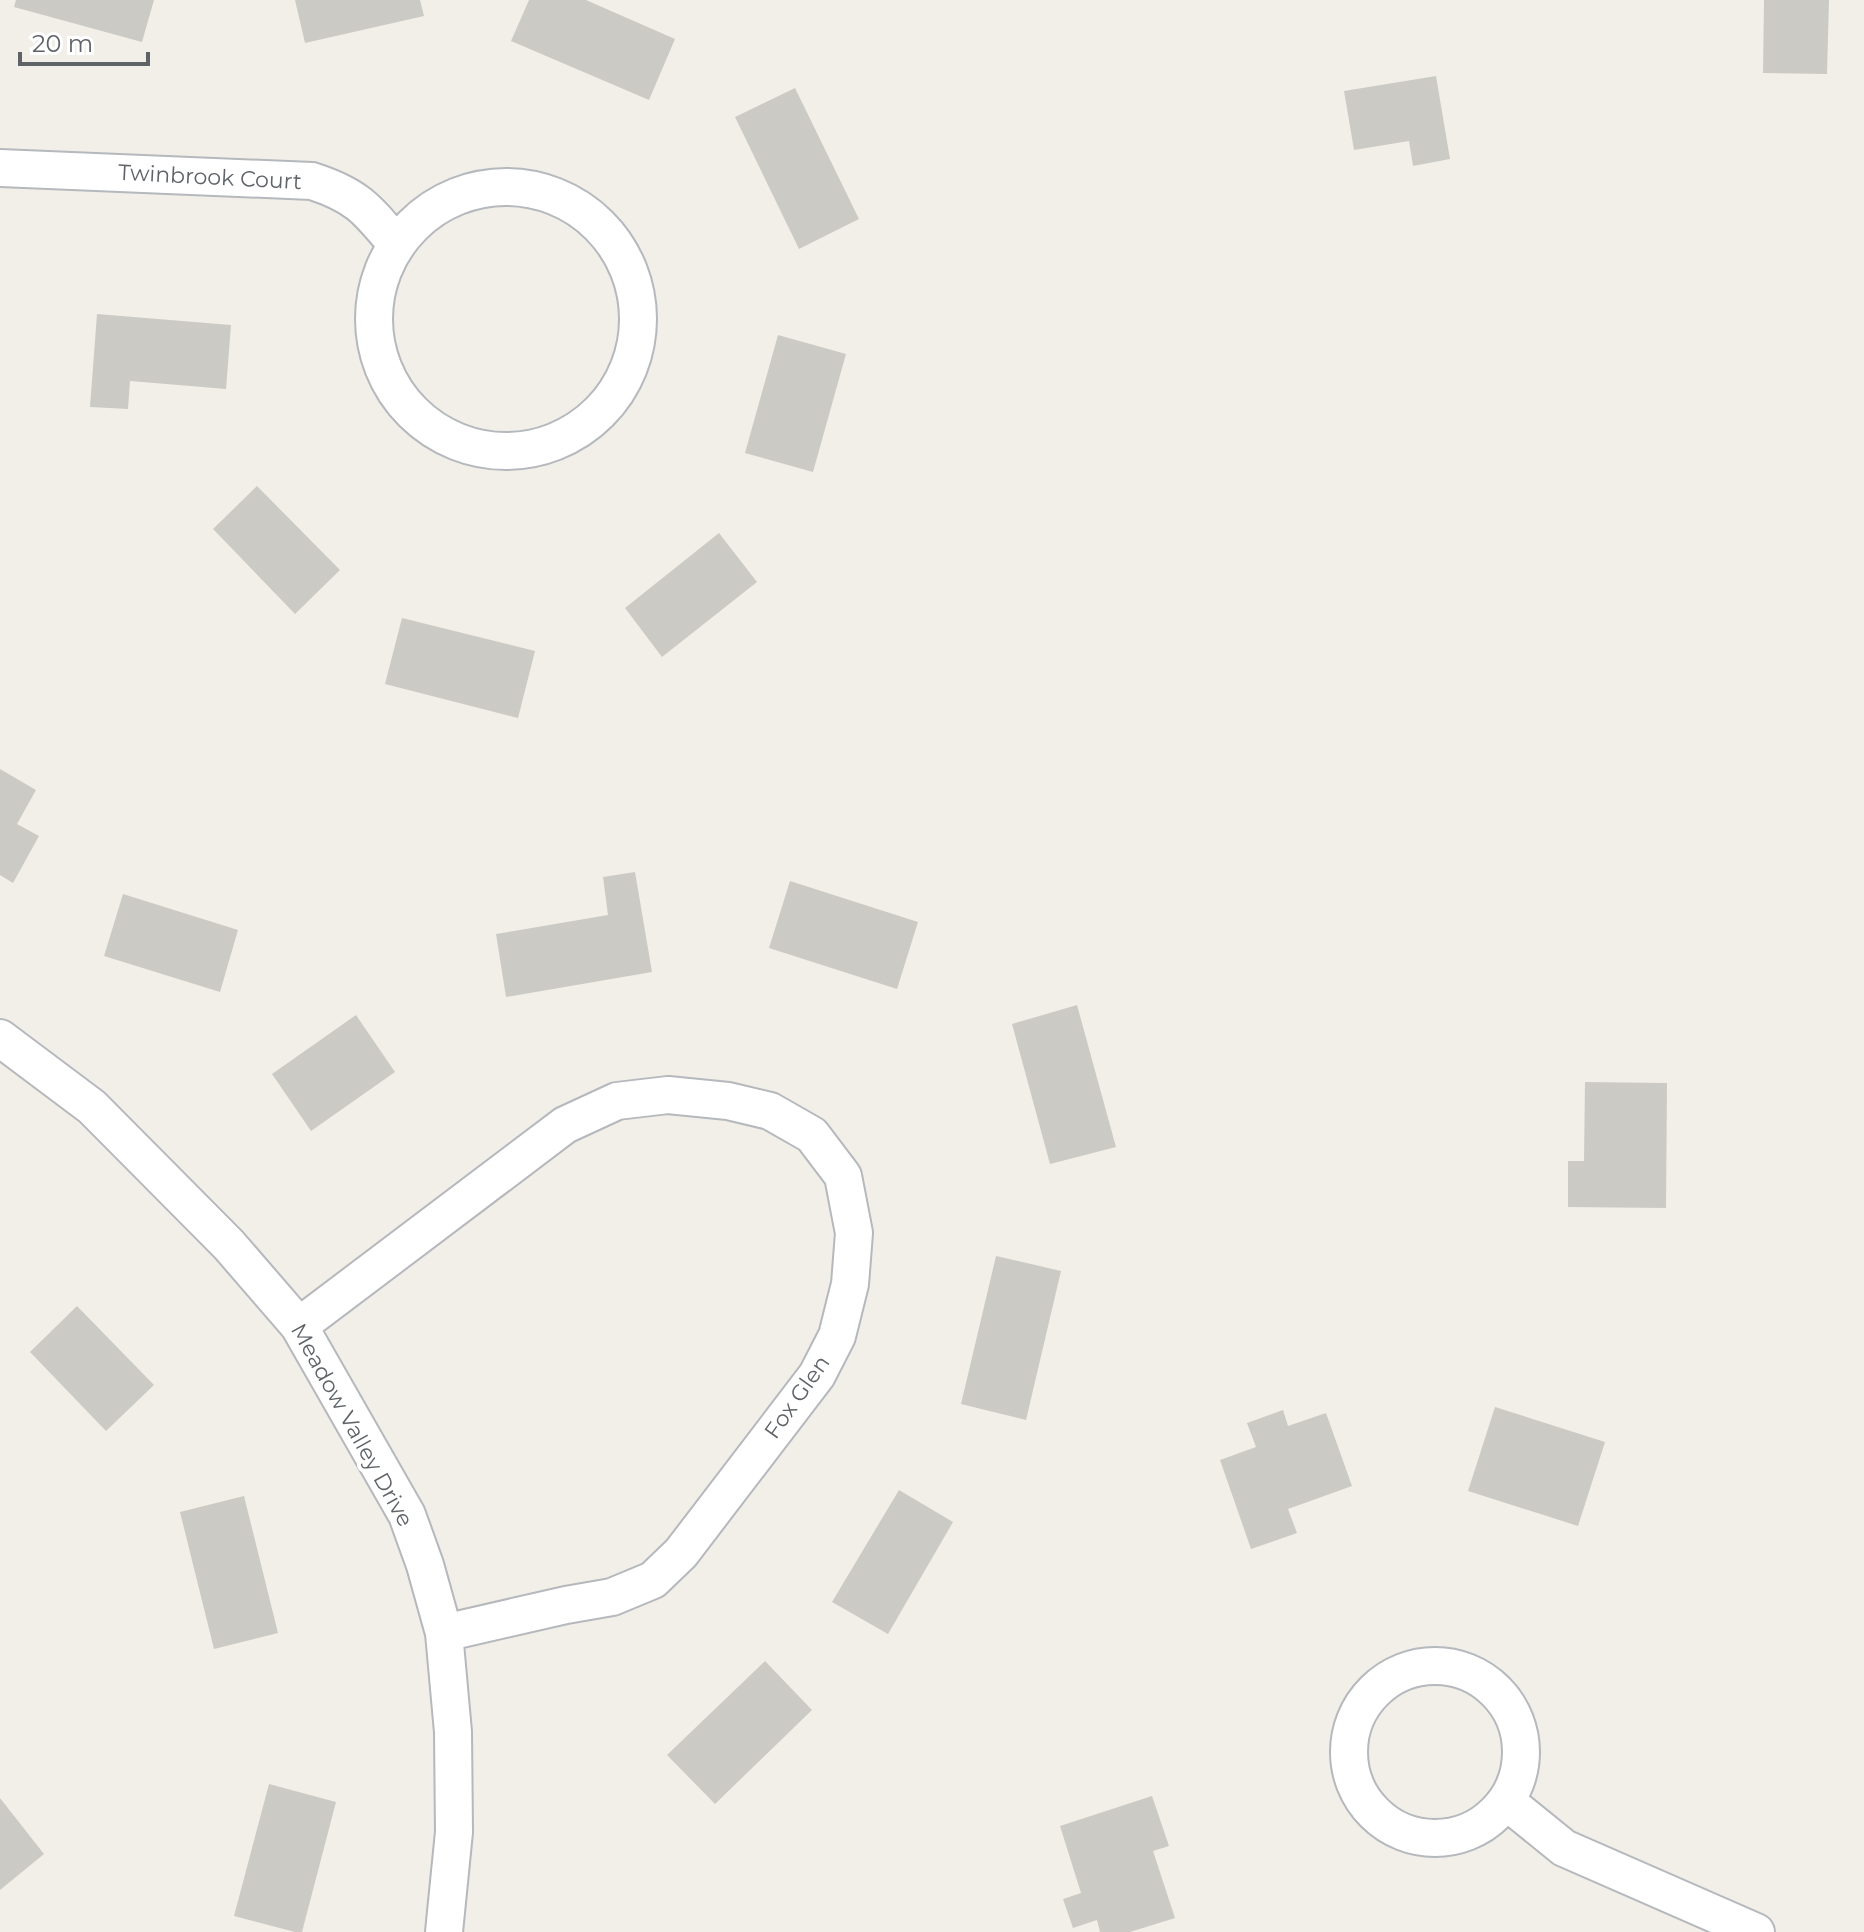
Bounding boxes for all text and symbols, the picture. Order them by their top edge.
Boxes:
scale bar [20,16,148,66]
text: 20 m [32,29,93,58]
street label: Twinbrook Court [118,159,303,195]
street label: Meadow Valley Drive [285,1319,419,1531]
street label: Fox Glen [759,1350,835,1444]

